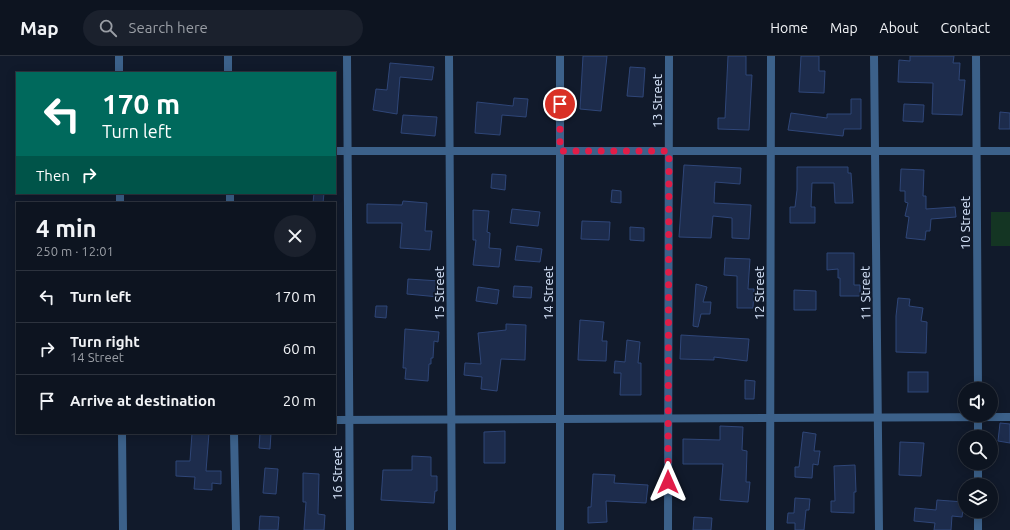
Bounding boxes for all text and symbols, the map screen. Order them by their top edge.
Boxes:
search box [83,10,363,46]
text: Map [20,17,59,39]
icon: search [97,17,119,39]
text: Search here [129,19,208,36]
text: Home [770,20,808,36]
text: Map [830,20,858,36]
text: About [880,20,919,36]
text: Contact [941,20,990,36]
street label: 13 Street [650,74,664,128]
pin [543,87,577,121]
icon: left [36,88,88,140]
text: 170 m [102,88,180,119]
icon: arrive [549,93,571,115]
text: Turn left [102,121,172,141]
icon: right [78,164,100,186]
text: Then [36,167,70,184]
street label: 10 Street [958,196,972,250]
text: 4 min [36,215,97,242]
button: close [274,215,316,257]
text: 250 m · 12:01 [36,244,114,258]
street label: 15 Street [432,266,446,320]
street label: 14 Street [541,266,555,320]
street label: 12 Street [752,266,766,320]
street label: 11 Street [858,266,872,320]
icon: left [36,286,58,308]
text: Turn left [70,288,131,305]
text: 170 m [274,288,316,305]
text: Turn right [70,333,140,350]
icon: right [36,338,58,360]
text: 60 m [283,340,316,357]
text: 14 Street [70,350,124,364]
map controls [958,382,998,518]
button: sound [958,382,998,422]
icon: arrive [36,390,58,412]
text: Arrive at destination [70,392,216,409]
text: 20 m [283,392,316,409]
button: search [958,430,998,470]
street label: 16 Street [330,446,344,500]
position arrow [647,461,689,503]
button: layers [958,478,998,518]

